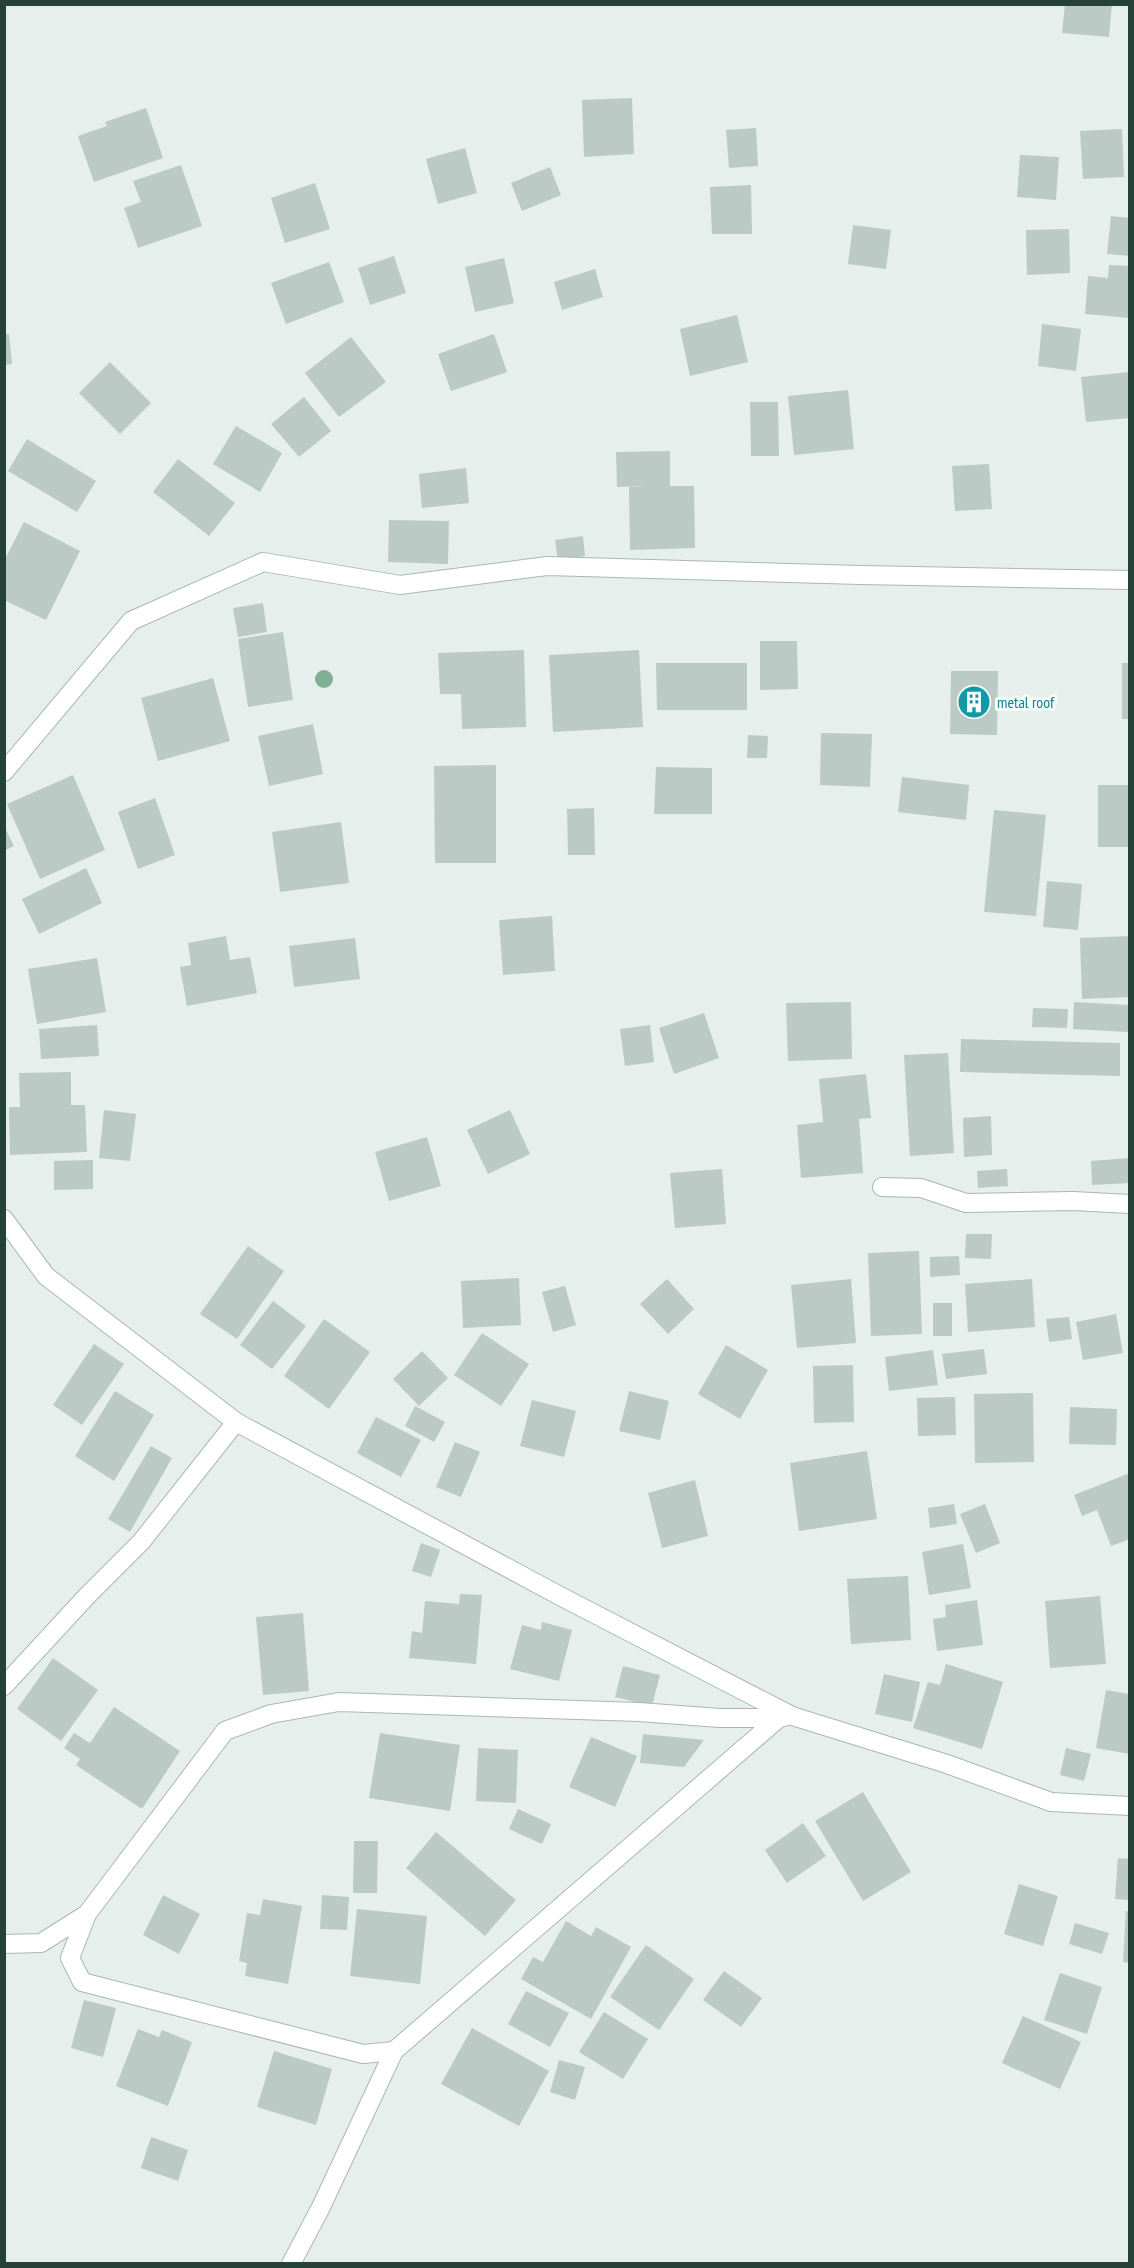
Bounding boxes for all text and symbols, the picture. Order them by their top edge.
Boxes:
building icon: metal roof [956,684,992,720]
place label: metal roof [997,692,1055,712]

